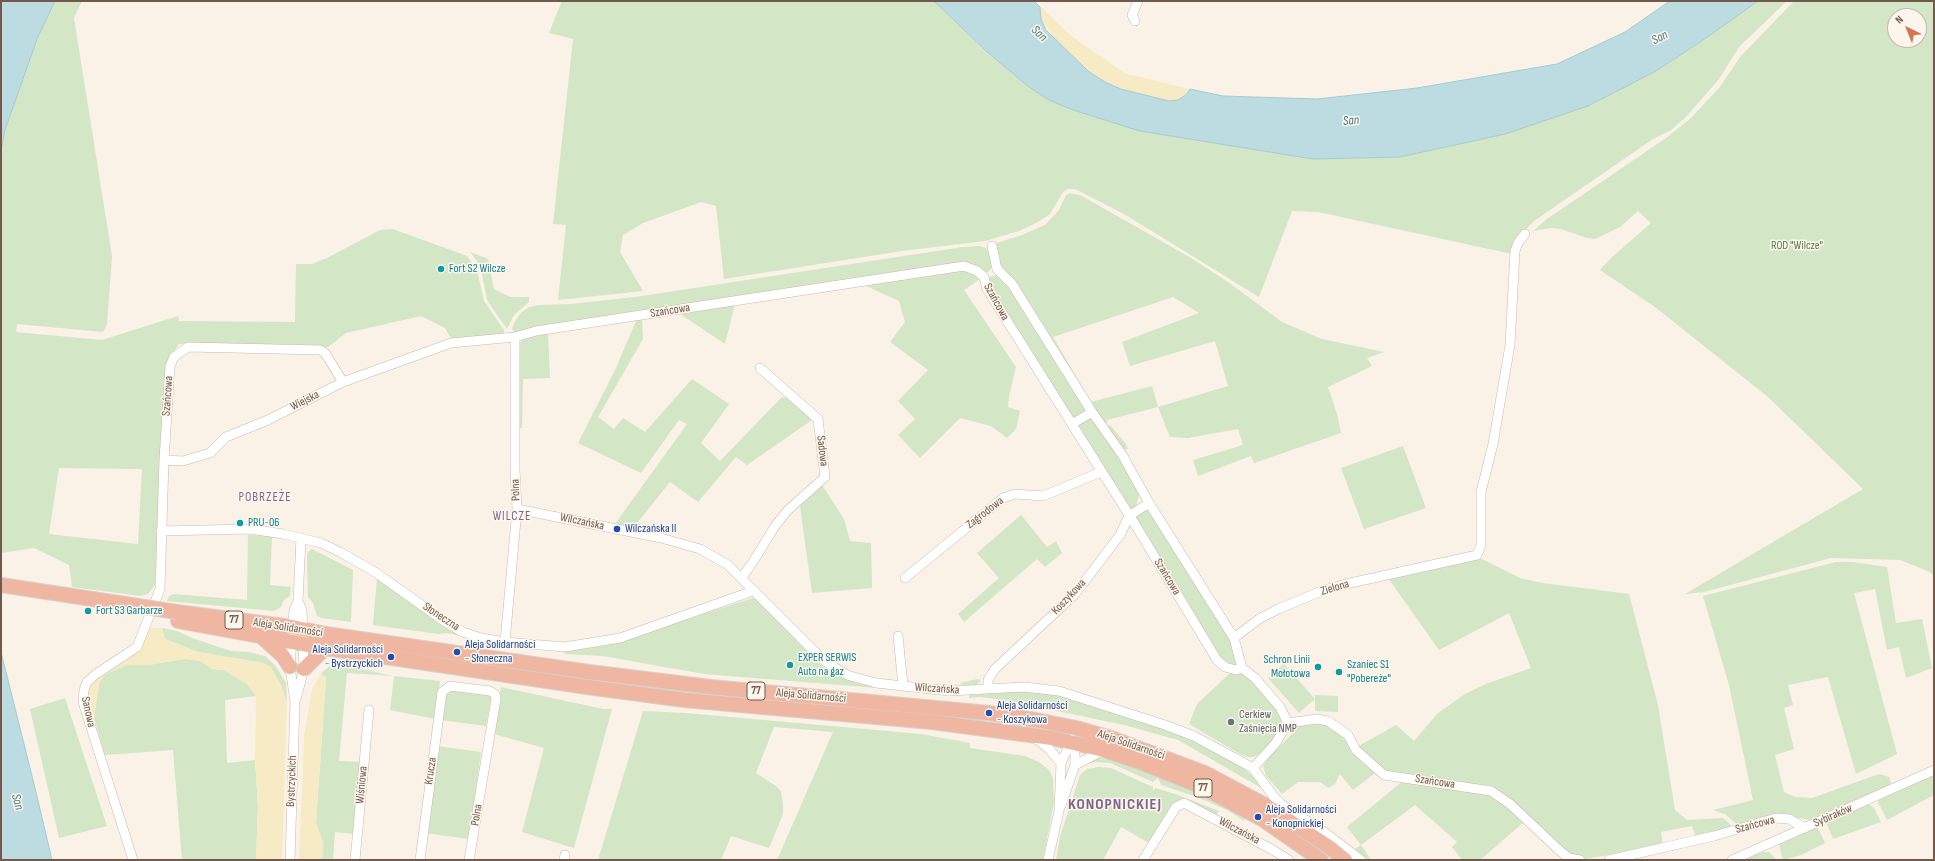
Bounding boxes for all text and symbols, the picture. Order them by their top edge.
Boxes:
north arrow [1887,8,1927,48]
text: N [1893,13,1906,26]
water label: San [1028,23,1050,45]
water label: San [1649,27,1671,49]
water label: San [1342,113,1360,129]
park label: ROD "Wilcze" [1771,239,1823,253]
place label: Fort S2 Wilcze [449,262,505,276]
marker: Fort S2 Wilcze [436,264,446,274]
street label: Szańcowa [980,281,1012,323]
street label: Szańcowa [649,301,691,321]
street label: Szańcowa [159,376,177,416]
street label: Wiejska [288,388,322,414]
street label: Sadowa [813,435,831,467]
street label: Polna [508,479,524,501]
district label: POBRZEŻE [238,490,292,506]
street label: Zagrodowa [963,494,1007,532]
district label: WILCZE [493,509,531,525]
street label: WiIczańska [559,510,605,534]
place label: PRU-06 [248,516,279,530]
marker: PRU-06 [235,518,245,528]
place label: Wilczańska II [625,522,676,536]
marker: Wilczańska II [612,524,622,534]
street label: Szańcowa [1151,556,1183,598]
street label: Koszykowa [1049,576,1089,618]
street label: Zielona [1319,577,1351,599]
street label: Słoneczna [420,600,462,634]
place label: Fort S3 Garbarze [96,604,163,618]
marker: Fort S3 Garbarze [83,606,93,616]
road number: 77 [225,611,243,629]
street label: Aleja Solidarności [252,615,324,641]
place label: Aleja Solidarności - Słoneczna [465,638,535,666]
place label: Aleja Solidarności - Bystrzyckich [313,643,383,671]
marker: Aleja Solidarności - Słoneczna [452,647,462,657]
place label: EXPER SERWIS Auto na gaz [798,651,856,679]
marker: Aleja Solidarności - Bystrzyckich [386,652,396,662]
place label: Schron Linii Mołotowa [1263,653,1310,681]
place label: Szaniec S1 "Pobereże" [1347,658,1391,686]
marker: EXPER SERWIS Auto na gaz [785,660,795,670]
marker: Schron Linii Mołotowa [1313,662,1323,672]
marker: Szaniec S1 "Pobereże" [1334,667,1344,677]
street label: WiIczańska [914,680,960,698]
road number: 77 [747,682,765,700]
street label: Aleja Solidarności [775,686,847,706]
street label: Sanowa [78,695,98,729]
place label: Aleja Solidarności - Koszykowa [997,699,1067,727]
marker: Aleja Solidarności - Koszykowa [984,708,994,718]
place label: Cerkiew Zaśnięcia NMP [1239,708,1297,736]
marker: Cerkiew Zaśnięcia NMP [1226,717,1236,727]
street label: Aleja Solidarności [1095,727,1167,763]
street label: Bystrzyckich [284,755,300,807]
street label: Krucza [422,756,440,786]
street label: Wiśniowa [353,766,371,804]
street label: Szańcowa [1414,772,1456,792]
road number: 77 [1194,779,1212,797]
water label: San [7,792,27,812]
district label: KONOPNICKIEJ [1068,795,1162,815]
street label: Sybiraków [1811,801,1855,831]
street label: Polna [468,803,486,827]
place label: Aleja Solidarności - Konopnickiej [1266,803,1336,831]
marker: Aleja Solidarności - Konopnickiej [1253,812,1263,822]
street label: Szańcowa [1734,813,1776,837]
street label: Wilczańska [1216,814,1262,848]

